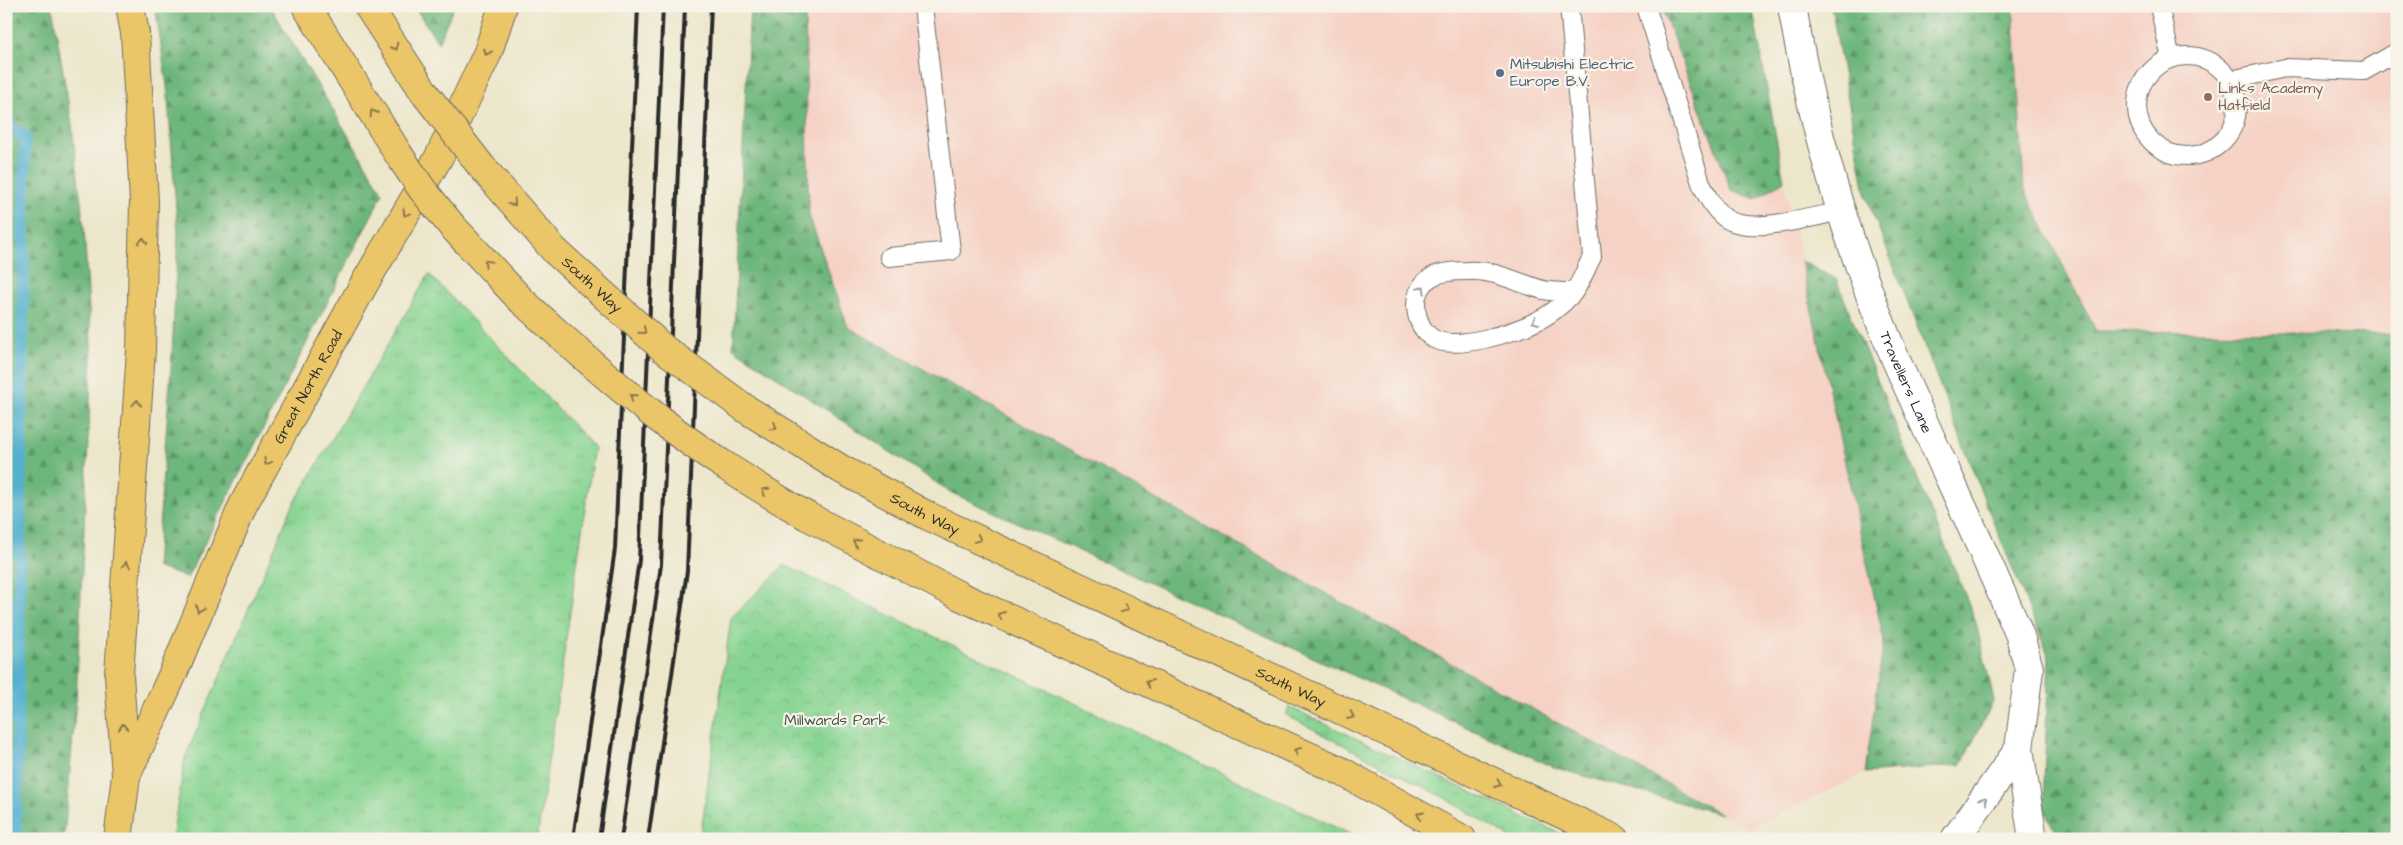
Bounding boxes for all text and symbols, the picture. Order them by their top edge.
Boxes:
one-way arrow [389,41,398,51]
one-way arrow [483,48,493,56]
place label: Mitsubishi Electric Europe B.V. [1510,54,1635,92]
marker: Mitsubishi Electric Europe B.V. [1494,67,1506,79]
place label: Links Academy Hatfield [2218,78,2323,116]
marker: Links Academy Hatfield [2202,91,2214,103]
one-way arrow [370,110,379,119]
one-way arrow [507,197,516,206]
one-way arrow [402,207,412,216]
one-way arrow [138,236,148,244]
street label: South Way [557,251,627,318]
one-way arrow [484,259,493,268]
one-way arrow [1416,285,1426,294]
one-way arrow [1531,315,1540,326]
one-way arrow [637,325,646,334]
street label: Great North Road [268,326,348,447]
street label: Travellers Lane [1875,328,1938,436]
one-way arrow [630,395,639,403]
one-way arrow [132,399,143,407]
one-way arrow [769,420,778,430]
one-way arrow [263,456,273,465]
street label: South Way [887,487,963,541]
one-way arrow [762,488,771,498]
one-way arrow [973,533,982,543]
one-way arrow [852,538,861,548]
one-way arrow [121,561,132,569]
one-way arrow [1120,602,1129,613]
one-way arrow [195,604,206,613]
one-way arrow [997,611,1006,621]
street label: South Way [1252,661,1330,713]
one-way arrow [1145,679,1154,689]
one-way arrow [1346,709,1355,720]
park label: Millwards Park [784,710,888,731]
one-way arrow [118,723,129,731]
one-way arrow [1293,746,1302,757]
one-way arrow [1493,778,1502,789]
one-way arrow [1978,796,1987,806]
one-way arrow [1416,811,1425,821]

